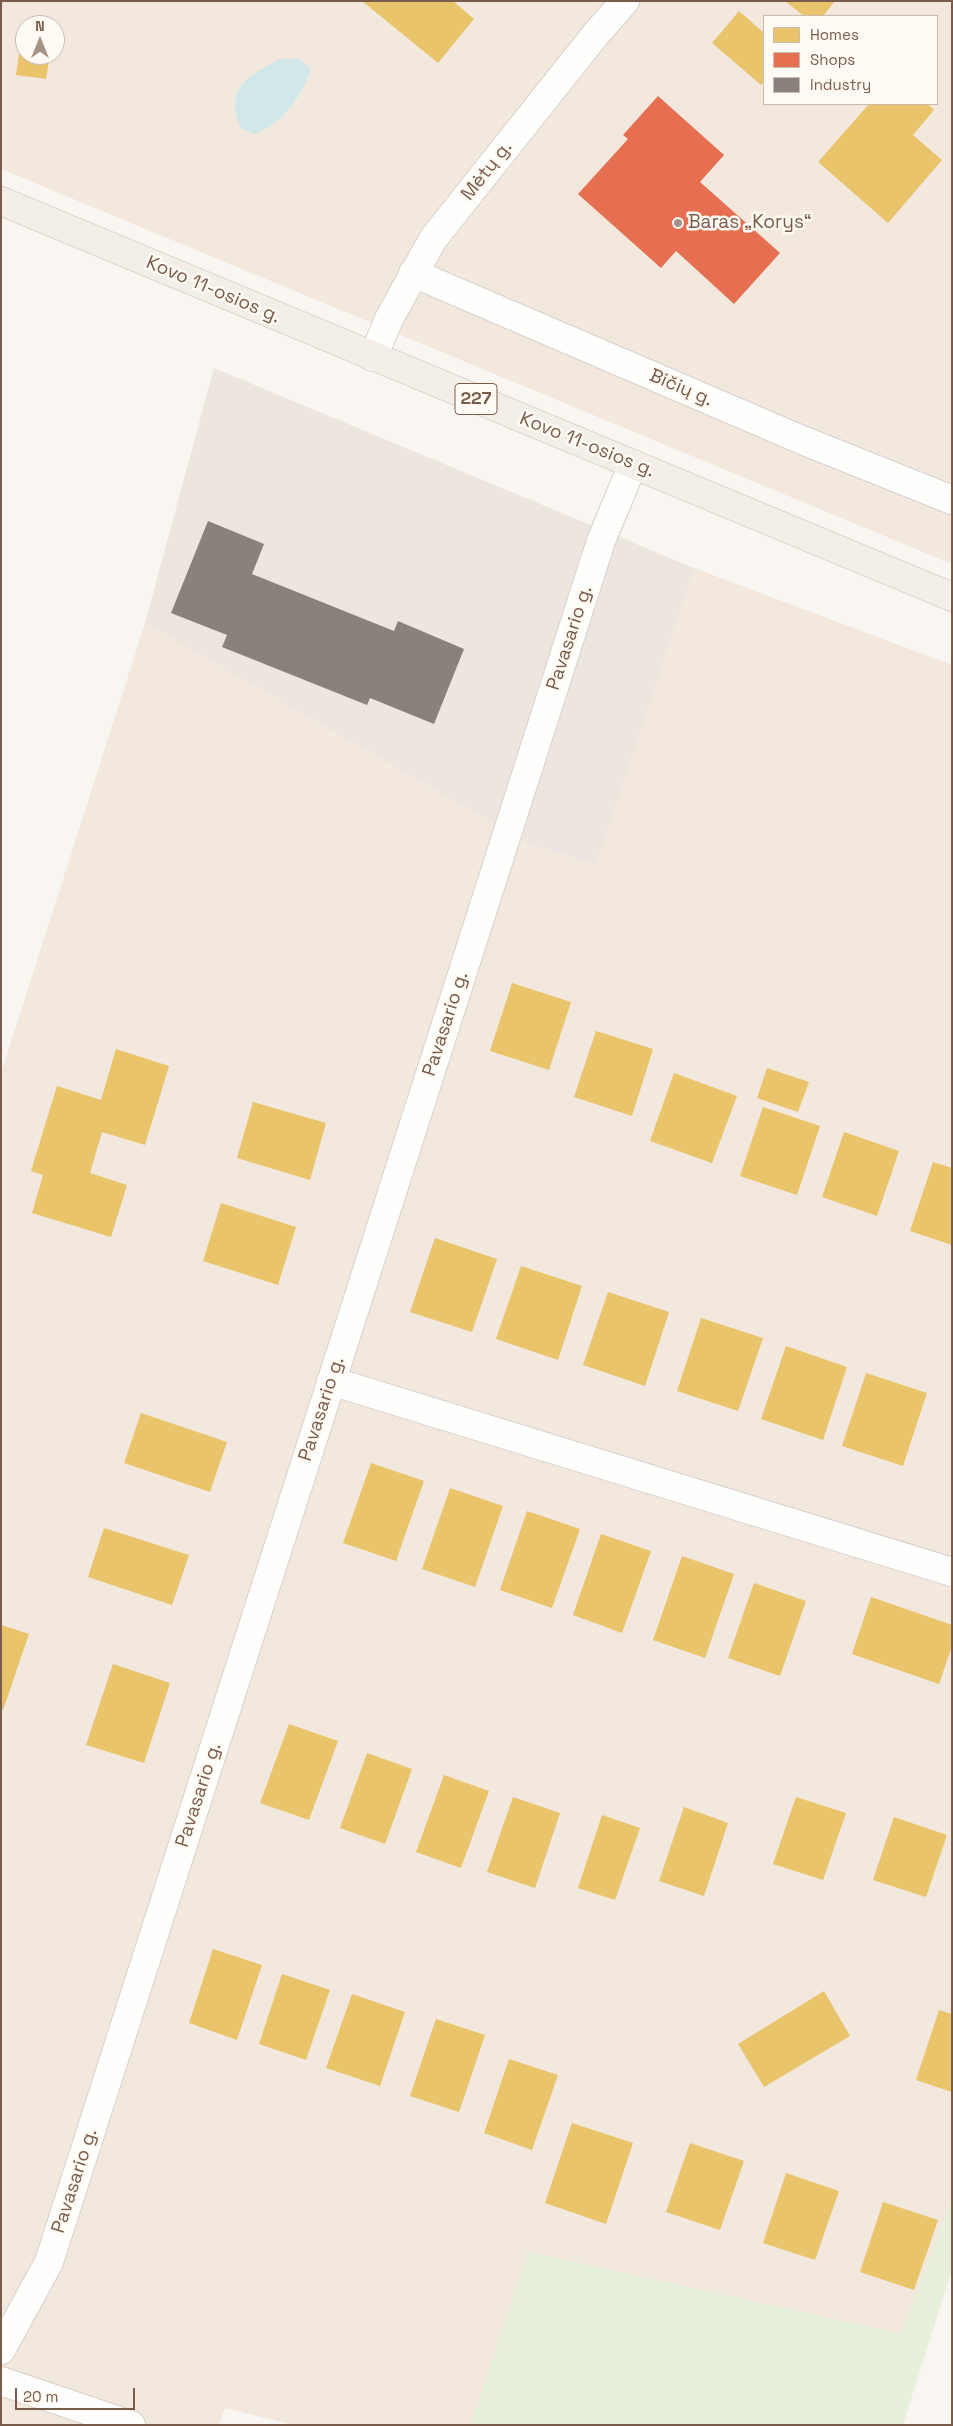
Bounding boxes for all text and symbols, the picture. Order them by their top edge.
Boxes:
north arrow [15,15,65,65]
legend [763,15,938,105]
text: N [35,17,45,35]
text: Homes [810,25,859,44]
text: Shops [810,50,855,69]
text: Industry [810,75,871,94]
street label: Mėtų g. [457,137,517,205]
place label: Baras „Korys“ [688,212,812,234]
marker: Baras „Korys“ [672,217,684,229]
street label: Kovo 11-osios g. [142,251,284,329]
street label: Bičių g. [646,364,716,412]
road number: 227 [455,384,497,414]
street label: Kovo 11-osios g. [516,408,658,482]
street label: Pavasario g. [542,583,598,693]
street label: Pavasario g. [418,969,474,1079]
street label: Pavasario g. [294,1354,350,1464]
street label: Pavasario g. [171,1740,227,1850]
street label: Pavasario g. [47,2126,103,2236]
scale bar [18,2378,138,2410]
text: 20 m [23,2387,58,2406]

